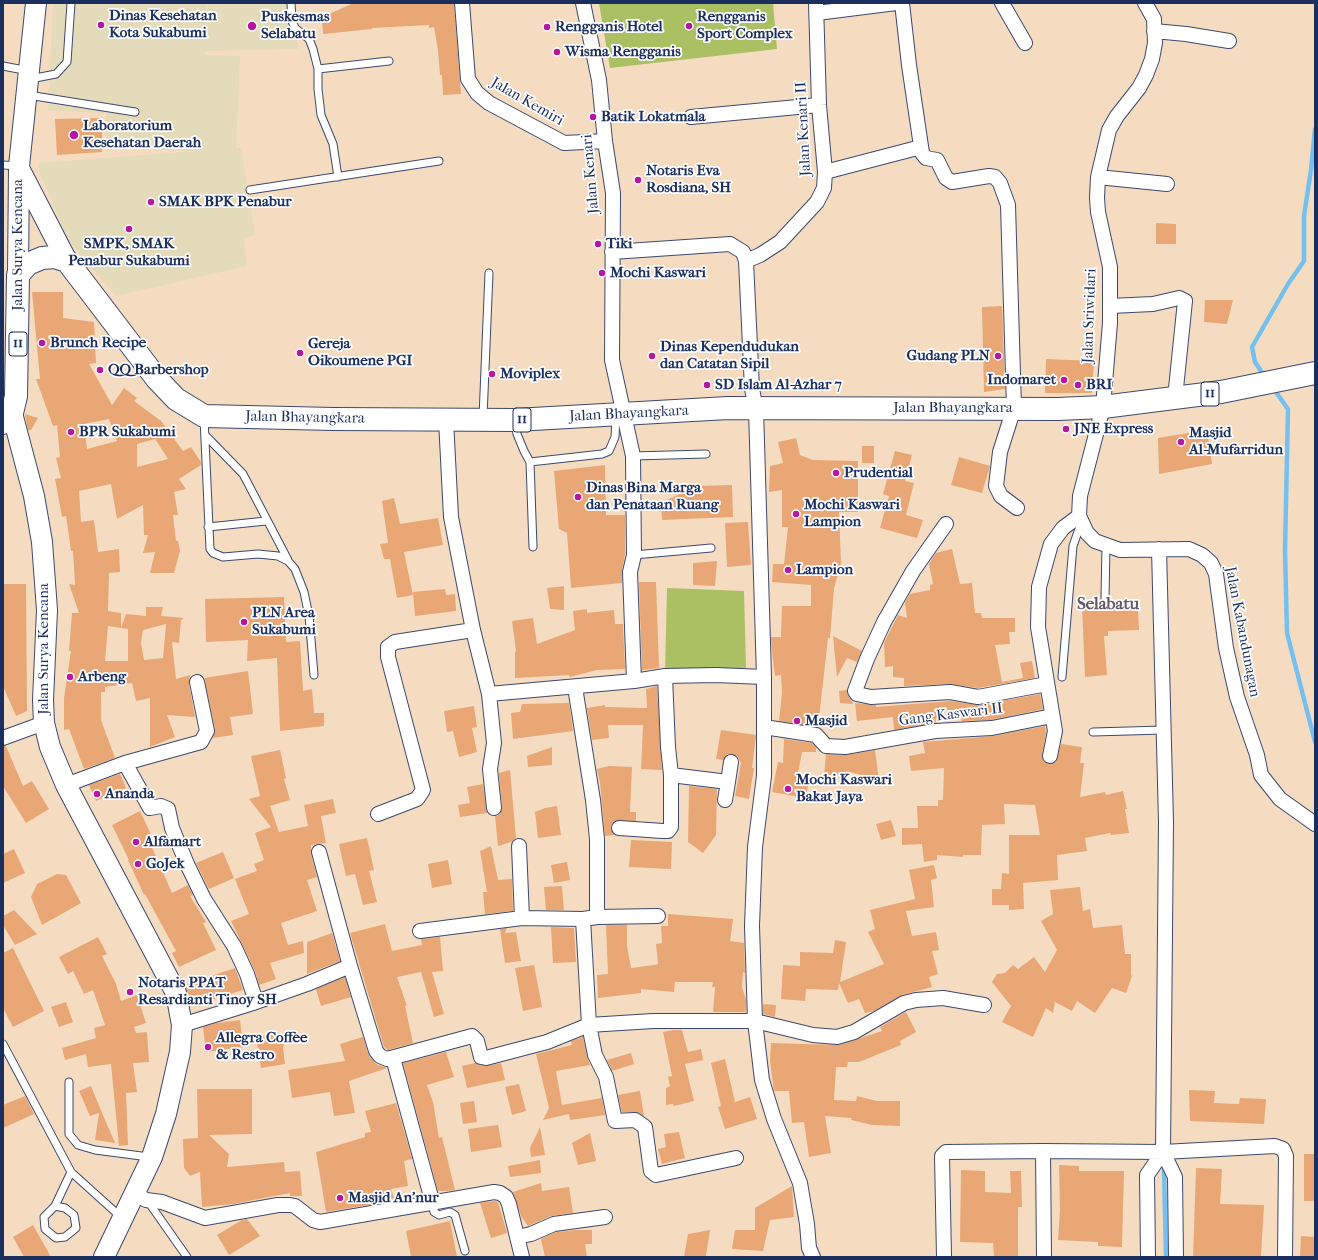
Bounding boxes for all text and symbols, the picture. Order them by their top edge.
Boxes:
place label: Dinas Kesehatan Kota Sukabumi [109,7,217,42]
place label: Puskesmas Selabatu [261,8,329,43]
place label: Rengganis Sport Complex [697,8,793,43]
place label: Rengganis Hotel [555,18,663,36]
marker: Dinas Kesehatan Kota Sukabumi [96,20,106,30]
marker: Puskesmas Selabatu [246,20,258,32]
marker: Rengganis Sport Complex [684,21,694,31]
marker: Rengganis Hotel [542,22,552,32]
place label: Wisma Rengganis [565,43,681,61]
marker: Wisma Rengganis [552,47,562,57]
street label: Jalan Kemiri [487,74,567,130]
street label: Jalan Kenari II [793,81,815,177]
place label: Batik Lokatmala [601,108,706,126]
marker: Batik Lokatmala [588,112,598,122]
place label: Laboratorium Kesehatan Daerah [83,117,201,152]
marker: Laboratorium Kesehatan Daerah [68,129,80,141]
street label: Jalan Kenari [579,133,603,215]
place label: Notaris Eva Rosdiana, SH [646,162,731,197]
marker: Notaris Eva Rosdiana, SH [633,175,643,185]
street label: Jalan Surya Kencana [9,179,27,311]
place label: SMAK BPK Penabur [159,193,292,211]
marker: SMAK BPK Penabur [146,197,156,207]
marker: SMPK, SMAK Penabur Sukabumi [124,224,134,234]
place label: SMPK, SMAK Penabur Sukabumi [68,235,190,270]
place label: Tiki [606,235,632,253]
marker: Tiki [593,239,603,249]
place label: Mochi Kaswari [610,264,706,282]
marker: Mochi Kaswari [597,268,607,278]
street label: Jalan Sriwidari [1079,268,1101,364]
road number: 11 [9,332,27,356]
place label: Brunch Recipe [50,334,146,352]
place label: Gereja Oikoumene PGI [308,335,412,370]
marker: Brunch Recipe [37,338,47,348]
place label: Dinas Kependudukan dan Catatan Sipil [660,338,799,373]
place label: Gudang PLN [907,347,990,365]
marker: Gereja Oikoumene PGI [295,348,305,358]
marker: Dinas Kependudukan dan Catatan Sipil [647,351,657,361]
marker: Gudang PLN [993,351,1003,361]
place label: QQ Barbershop [108,361,209,379]
marker: QQ Barbershop [95,365,105,375]
place label: Moviplex [500,365,560,383]
marker: Moviplex [487,369,497,379]
place label: Indomaret [987,371,1056,389]
marker: Indomaret [1059,375,1069,385]
place label: SD Islam Al-Azhar 7 [715,376,842,394]
place label: BRI [1086,376,1112,394]
marker: SD Islam Al-Azhar 7 [702,380,712,390]
marker: BRI [1073,380,1083,390]
road number: 11 [1201,382,1219,406]
street label: Jalan Bhayangkara [893,399,1013,417]
street label: Jalan Bhayangkara [569,402,689,426]
street label: Jalan Bhayangkara [245,408,365,428]
road number: 11 [513,408,531,432]
place label: JNE Express [1074,420,1153,438]
place label: BPR Sukabumi [79,423,176,441]
marker: JNE Express [1061,424,1071,434]
place label: Masjid Al-Mufarridun [1189,424,1283,459]
marker: BPR Sukabumi [66,427,76,437]
marker: Masjid Al-Mufarridun [1176,437,1186,447]
place label: Prudential [844,464,913,482]
marker: Prudential [831,468,841,478]
place label: Dinas Bina Marga dan Penataan Ruang [586,479,719,514]
marker: Dinas Bina Marga dan Penataan Ruang [573,492,583,502]
place label: Mochi Kaswari Lampion [804,496,900,531]
marker: Mochi Kaswari Lampion [791,509,801,519]
place label: Lampion [796,561,853,579]
marker: Lampion [783,565,793,575]
street label: Jalan Kabandunagan [1221,565,1263,699]
street label: Jalan Surya Kencana [35,583,53,715]
district label: Selabatu [1077,595,1139,615]
place label: PLN Area Sukabumi [252,604,316,639]
marker: PLN Area Sukabumi [239,617,249,627]
place label: Arbeng [78,668,126,686]
marker: Arbeng [65,672,75,682]
street label: Gang Kaswari II [898,700,1004,730]
place label: Masjid [805,712,848,730]
marker: Masjid [792,716,802,726]
place label: Mochi Kaswari Bakat Jaya [796,771,892,806]
marker: Mochi Kaswari Bakat Jaya [783,784,793,794]
place label: Ananda [105,785,154,803]
marker: Ananda [92,789,102,799]
place label: Alfamart [144,833,201,851]
marker: Alfamart [131,837,141,847]
place label: GoJek [146,855,184,873]
marker: GoJek [133,859,143,869]
place label: Notaris PPAT Resardianti Tinoy SH [138,974,277,1009]
marker: Notaris PPAT Resardianti Tinoy SH [125,987,135,997]
place label: Allegra Coffee & Restro [216,1029,307,1064]
marker: Allegra Coffee & Restro [203,1042,213,1052]
place label: Masjid An’nur [348,1189,439,1207]
marker: Masjid An’nur [335,1193,345,1203]

